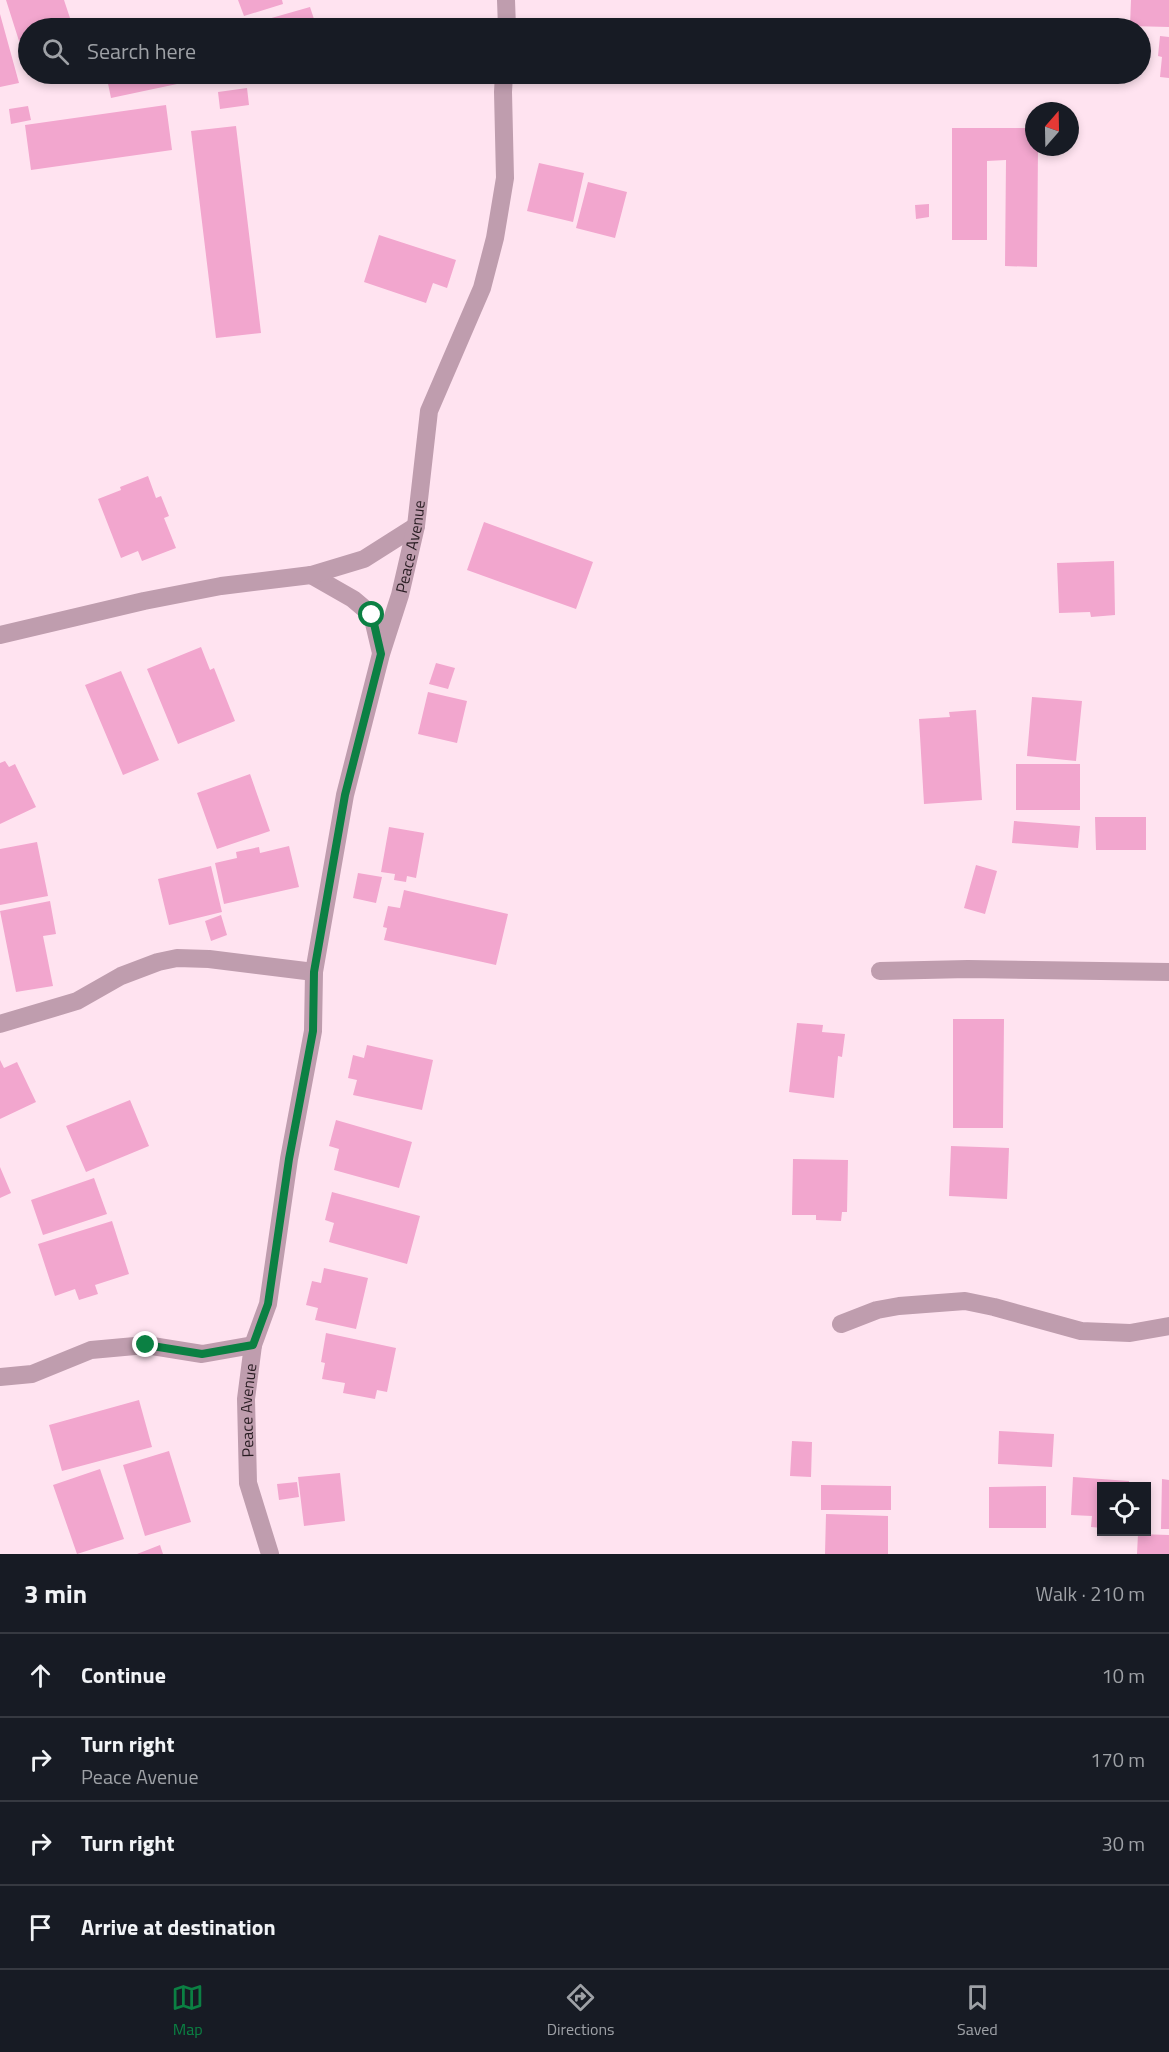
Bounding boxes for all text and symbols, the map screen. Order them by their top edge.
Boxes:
search box [18,18,1151,84]
text: Search here [87,34,196,68]
icon: search [39,35,72,68]
north arrow [1025,102,1079,156]
street label: Peace Avenue [389,499,431,595]
route start [358,601,384,627]
route end [132,1331,158,1357]
street label: Peace Avenue [234,1362,262,1458]
map controls [1097,1482,1151,1536]
button: locate [1097,1482,1151,1536]
text: 3 min [24,1574,87,1613]
text: Walk · 210 m [1036,1578,1145,1609]
text: Continue [81,1658,166,1692]
icon: ahead [24,1659,57,1692]
text: 10 m [1101,1660,1145,1691]
text: Turn right [81,1727,175,1761]
icon: right [24,1743,57,1776]
text: 170 m [1090,1744,1145,1775]
text: Peace Avenue [81,1761,199,1792]
text: Turn right [81,1826,175,1860]
icon: right [24,1827,57,1860]
text: 30 m [1101,1828,1145,1859]
text: Arrive at destination [81,1910,276,1944]
icon: arrive [24,1911,57,1944]
tab: Map [171,1981,204,2041]
tab: Directions [547,1981,615,2041]
tab: Saved [957,1981,998,2041]

